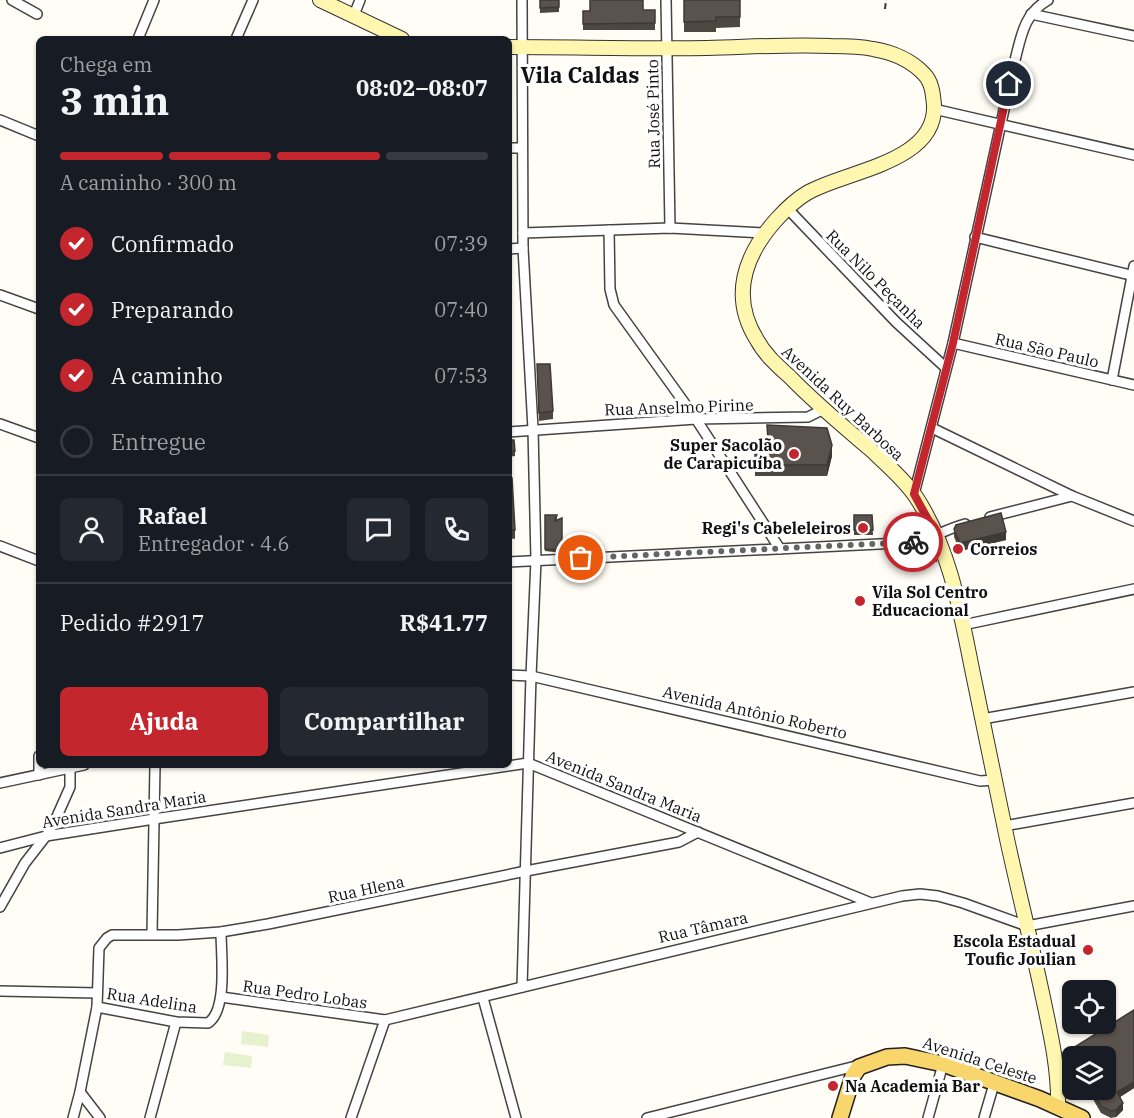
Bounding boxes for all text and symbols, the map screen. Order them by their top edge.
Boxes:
text: Chega em [60,51,152,78]
pin [983,58,1034,109]
street label: Rua José Pinto [642,59,664,169]
district label: Vila Caldas [521,60,639,89]
icon: home [992,67,1025,100]
text: 08:02–08:07 [356,73,488,102]
text: 3 min [60,75,169,126]
text: A caminho · 300 m [60,169,237,196]
street label: Rua Nilo Peçanha [822,225,930,333]
icon: check [60,227,93,260]
text: Confirmado [111,229,234,258]
text: 07:39 [434,230,488,257]
icon: check [60,293,93,326]
text: Preparando [111,295,233,324]
text: 07:40 [434,296,488,323]
street label: Rua São Paulo [993,328,1101,372]
street label: Avenida Ruy Barbosa [778,341,908,465]
icon: check [60,359,93,392]
text: A caminho [111,361,223,390]
text: 07:53 [434,362,488,389]
street label: Rua Anselmo Pirine [604,394,754,420]
text: Entregue [111,427,206,456]
place label: Super Sacolão de Carapicuíba [663,435,782,473]
marker: Super Sacolão de Carapicuíba [787,447,801,461]
button: person [60,498,123,561]
button: chat [347,498,410,561]
button: phone [425,498,488,561]
text: Rafael [138,501,207,530]
courier [883,512,943,572]
place label: Regi's Cabeleleiros [702,518,851,538]
marker: Regi's Cabeleleiros [856,521,870,535]
icon: bike [897,526,930,559]
text: Entregador · 4.6 [138,530,289,557]
pin [555,532,606,583]
place label: Correios [970,539,1037,559]
icon: bag [564,541,597,574]
marker: Correios [951,542,965,556]
place label: Vila Sol Centro Educacional [872,582,988,620]
marker: Vila Sol Centro Educacional [853,594,867,608]
text: Pedido #2917 [60,608,205,637]
text: R$41.77 [400,608,488,637]
street label: Avenida Antônio Roberto [661,681,849,743]
button: Ajuda [60,687,268,756]
button: Compartilhar [280,687,488,756]
street label: Avenida Sandra Maria [543,746,705,826]
street label: Avenida Sandra Maria [40,786,208,832]
street label: Rua Hlena [326,871,406,907]
street label: Rua Tâmara [656,907,750,947]
place label: Escola Estadual Toufic Joulian [953,931,1076,969]
marker: Escola Estadual Toufic Joulian [1081,943,1095,957]
street label: Rua Pedro Lobas [241,975,369,1013]
map controls [1062,980,1116,1100]
button: locate [1062,980,1116,1034]
street label: Rua Adelina [105,983,199,1017]
street label: Avenida Celeste [920,1032,1040,1088]
button: layers [1062,1046,1116,1100]
place label: Na Academia Bar [845,1076,980,1096]
marker: Na Academia Bar [826,1079,840,1093]

